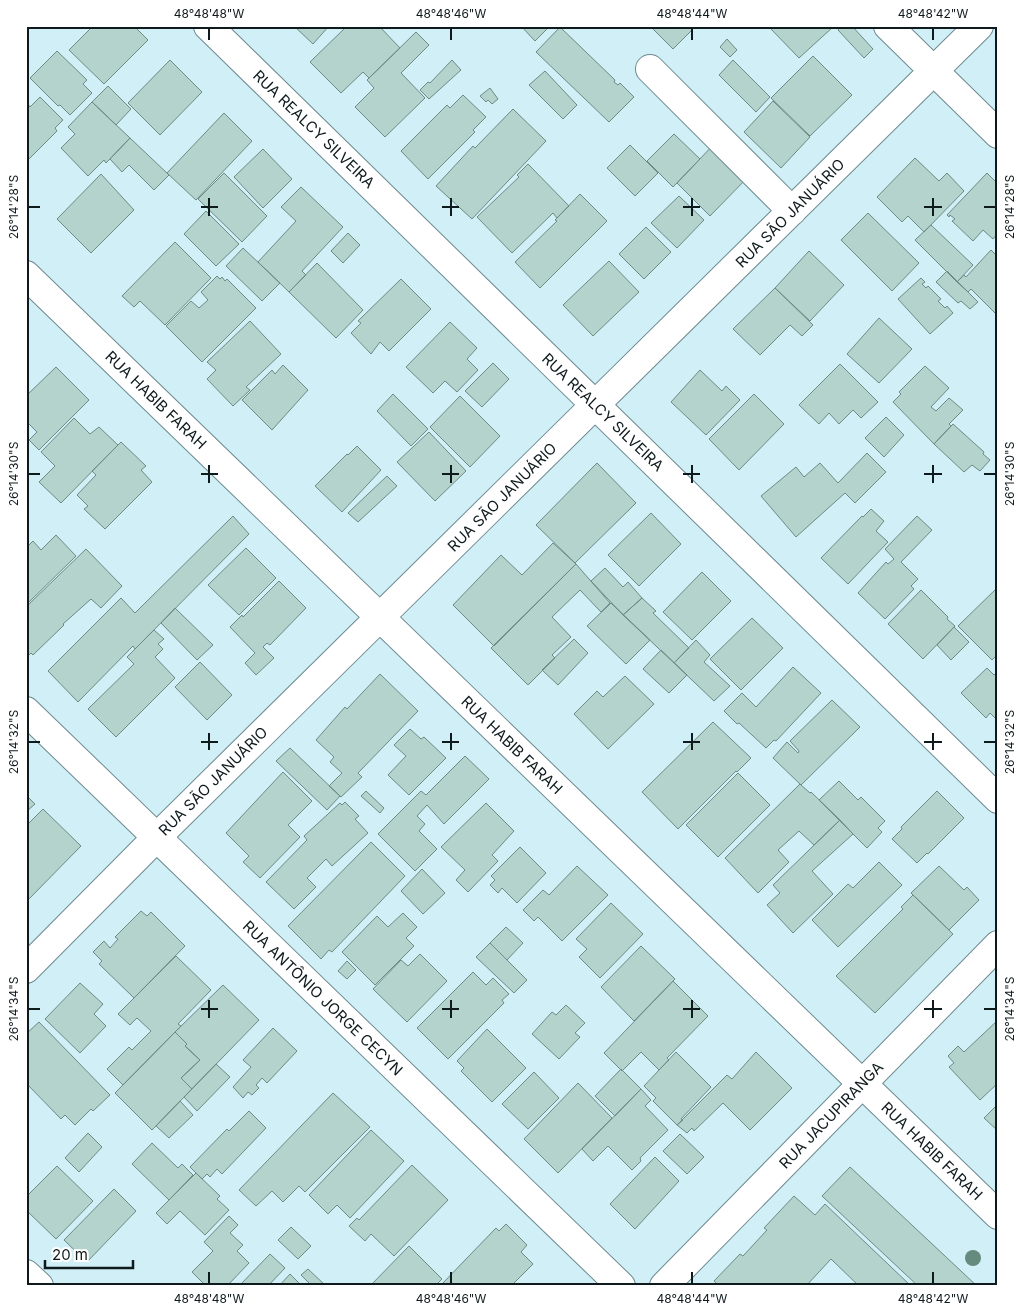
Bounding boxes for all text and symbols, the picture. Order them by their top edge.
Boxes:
text: 48°48'48"W [174,6,244,21]
text: 48°48'46"W [416,6,486,21]
text: 48°48'44"W [657,6,728,21]
text: 48°48'42"W [898,6,968,21]
street label: RUA REALCY SILVEIRA [249,66,379,192]
street label: RUA SÃO JANUÁRIO [731,154,849,272]
text: 26°14'28"S [6,174,21,239]
text: 26°14'28"S [1002,174,1017,239]
street label: RUA HABIB FARAH [101,347,211,453]
street label: RUA REALCY SILVEIRA [538,349,668,475]
street label: RUA SÃO JANUÁRIO [443,438,561,556]
text: 26°14'30"S [6,441,21,506]
text: 26°14'30"S [1002,441,1017,506]
street label: RUA HABIB FARAH [457,692,567,798]
text: 26°14'32"S [6,709,21,774]
text: 26°14'32"S [1002,709,1017,774]
street label: RUA SÃO JANUÁRIO [154,722,272,840]
street label: RUA ANTÔNIO JORGE CECYN [239,916,407,1080]
text: 26°14'34"S [6,976,21,1041]
text: 26°14'34"S [1002,976,1017,1041]
street label: RUA JACUPIRANGA [775,1058,887,1172]
street label: RUA HABIB FARAH [877,1098,987,1204]
scale bar [45,1237,132,1269]
text: 20 m [52,1245,88,1264]
text: 48°48'48"W [174,1291,244,1306]
text: 48°48'46"W [416,1291,486,1306]
text: 48°48'44"W [657,1291,728,1306]
text: 48°48'42"W [898,1291,968,1306]

